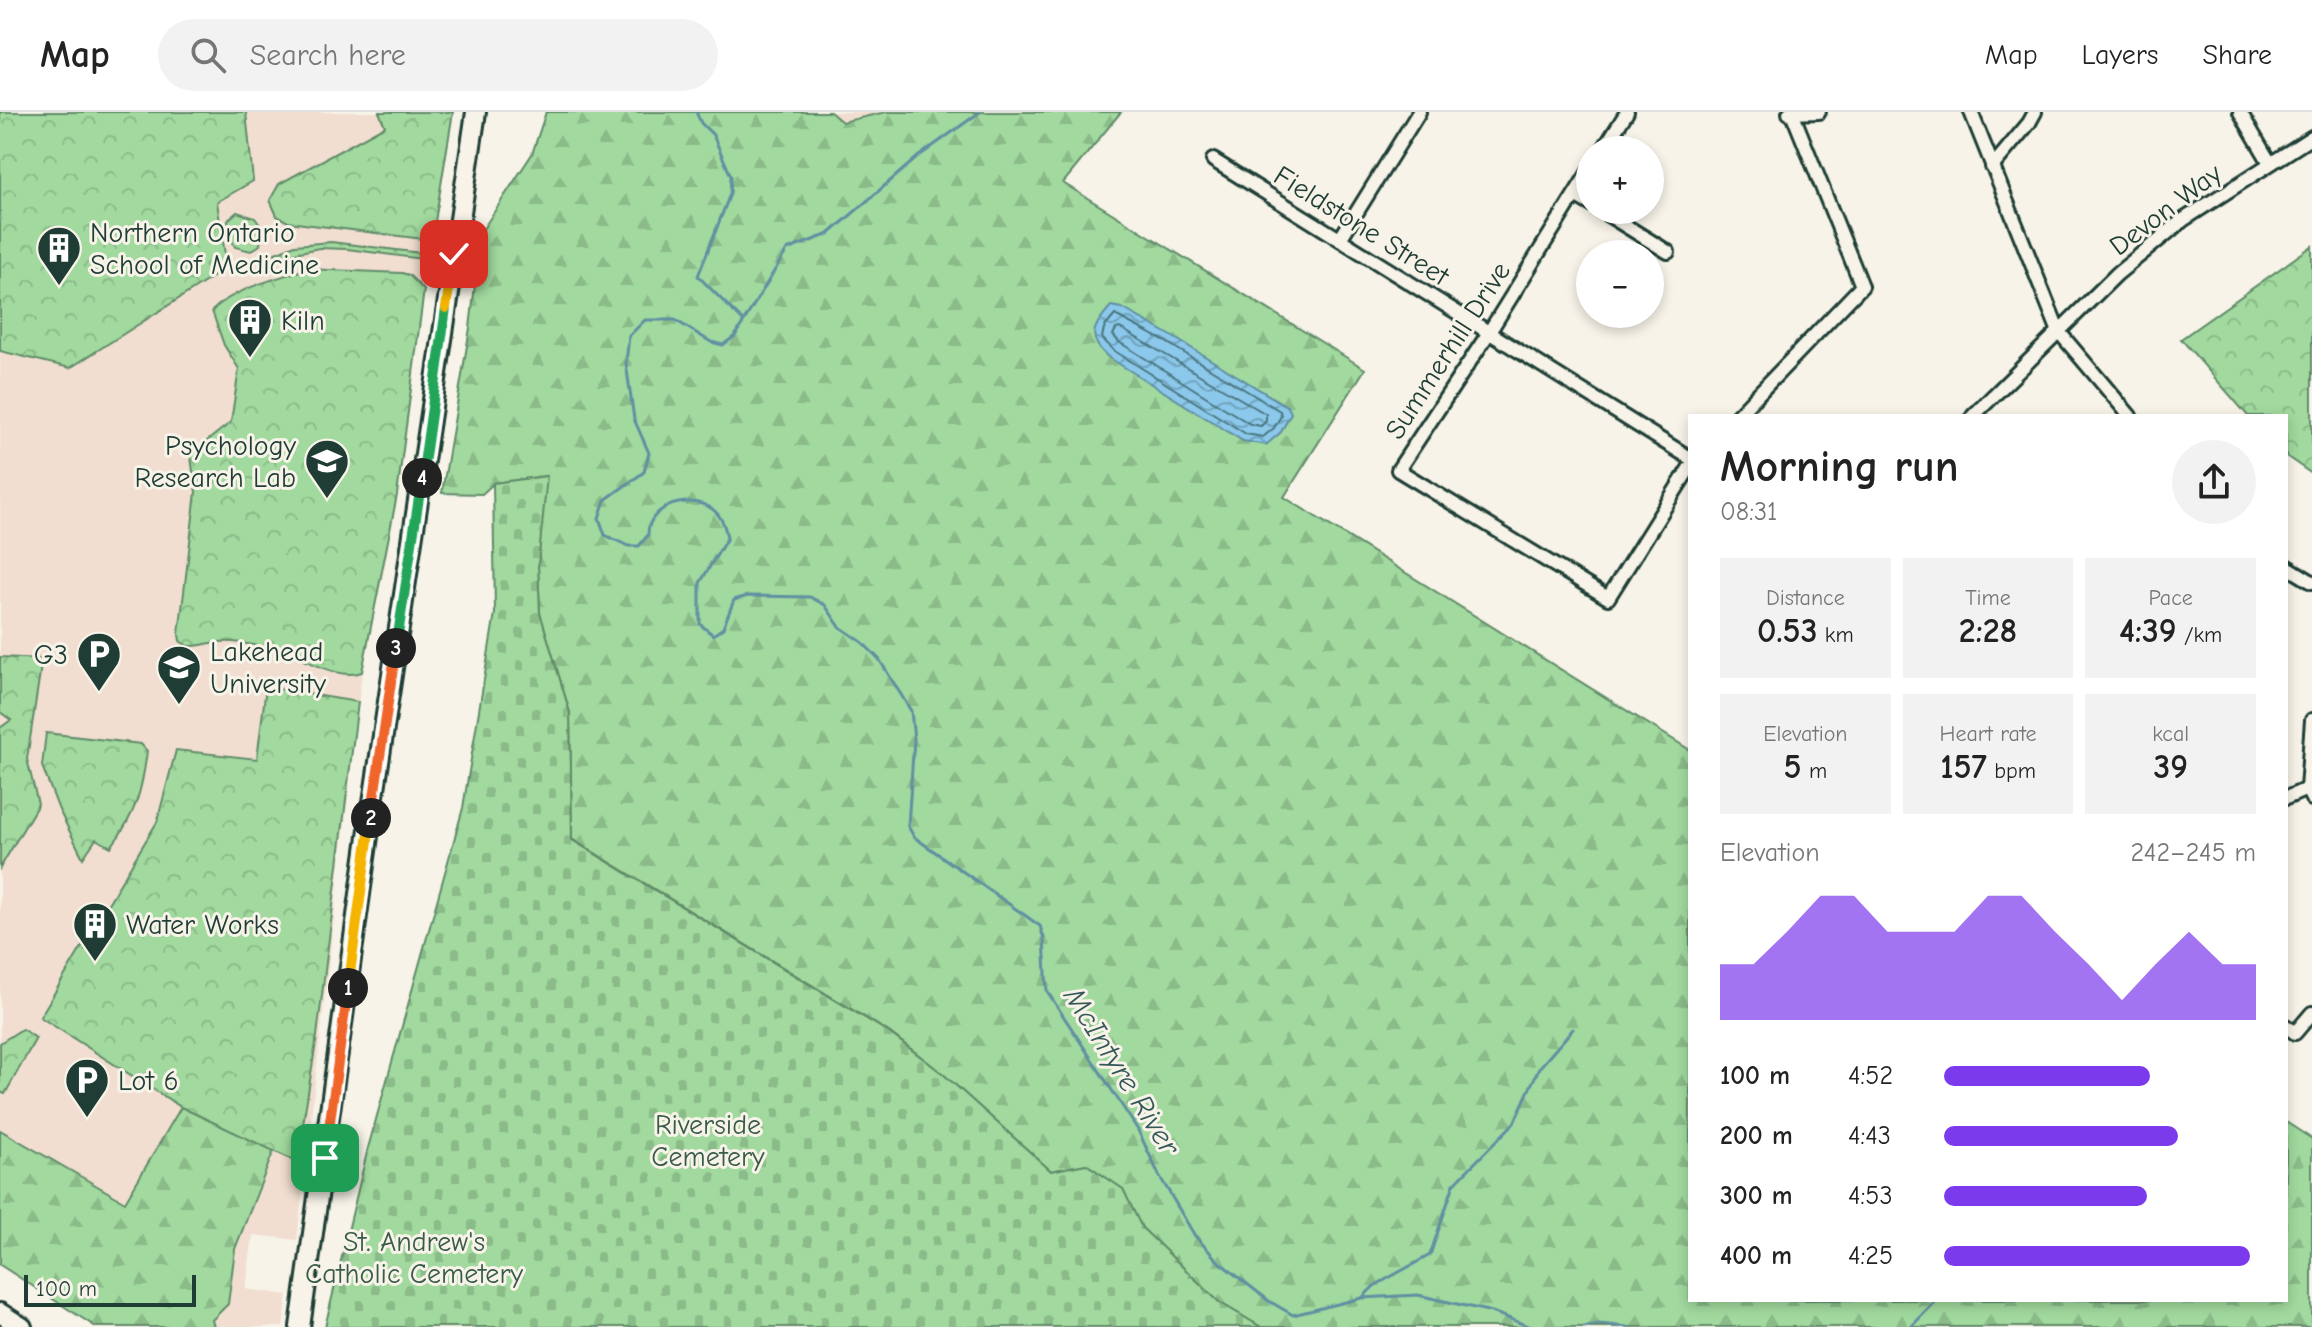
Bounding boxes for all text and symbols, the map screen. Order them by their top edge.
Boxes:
search box [158,19,718,91]
text: Map [40,33,110,77]
icon: search [186,33,230,77]
text: Search here [250,38,406,73]
text: Map [1985,39,2038,71]
text: Layers [2082,39,2158,71]
text: Share [2202,39,2272,71]
map controls [1576,136,1664,328]
button: + [1576,136,1664,224]
street label: Devon Way [2103,157,2228,262]
street label: Fieldstone Street [1268,159,1456,293]
place label: Northern Ontario School of Medicine [90,217,319,281]
pin [420,220,488,288]
building icon: Northern Ontario School of Medicine [35,224,83,287]
icon: check [432,232,476,276]
button: − [1576,240,1664,328]
street label: Summerhill Drive [1379,256,1517,445]
building icon: Kiln [226,296,274,359]
place label: Kiln [281,305,325,337]
place label: Psychology Research Lab [134,430,296,494]
school or university icon: Psychology Research Lab [303,437,351,500]
button: share [2172,440,2256,524]
text: Morning run [1720,441,1959,492]
pin: 4 [402,458,442,498]
text: 4 [417,465,427,491]
text: 08:31 [1720,497,1777,527]
text: Distance [1766,585,1845,611]
text: Time [1965,585,2011,611]
text: Pace [2148,585,2193,611]
text: 0.53 [1757,611,1817,651]
text: 2:28 [1959,611,2017,651]
text: 4:39 [2119,611,2177,651]
text: km [1817,622,1854,648]
text: /km [2177,622,2222,648]
pin: 3 [376,628,416,668]
parking icon: G3 [75,630,123,693]
text: 3 [391,635,401,661]
place label: Lakehead University [210,636,326,700]
place label: G3 [34,639,68,671]
school or university icon: Lakehead University [155,643,203,706]
text: Elevation [1763,721,1847,747]
text: Heart rate [1939,721,2036,747]
text: kcal [2152,721,2189,747]
text: 5 [1784,747,1802,787]
text: 157 [1940,747,1987,787]
text: 39 [2153,747,2188,787]
text: m [1802,758,1827,784]
text: bpm [1987,758,2036,784]
pin: 2 [351,798,391,838]
text: 2 [366,805,376,831]
text: Elevation [1720,838,1820,868]
text: 242–245 m [2130,838,2256,868]
building icon: Water Works [71,900,119,963]
place label: Water Works [126,909,279,941]
pin: 1 [328,968,368,1008]
text: 1 [344,975,352,1001]
water label: McIntyre River [1056,980,1188,1162]
parking icon: Lot 6 [63,1056,111,1119]
text: 100 m [1720,1061,1790,1091]
text: 4:52 [1848,1061,1893,1091]
place label: Lot 6 [118,1065,179,1097]
park label: Riverside Cemetery [651,1109,765,1173]
text: 200 m [1720,1121,1793,1151]
text: 4:43 [1848,1121,1891,1151]
pin [291,1124,359,1192]
icon: arrive [303,1136,347,1180]
text: 300 m [1720,1181,1793,1211]
text: 4:53 [1848,1181,1893,1211]
park label: St. Andrew's Catholic Cemetery [305,1226,524,1290]
text: 400 m [1720,1241,1792,1271]
text: 4:25 [1848,1241,1893,1271]
scale bar [24,1271,196,1307]
text: 100 m [36,1276,97,1302]

